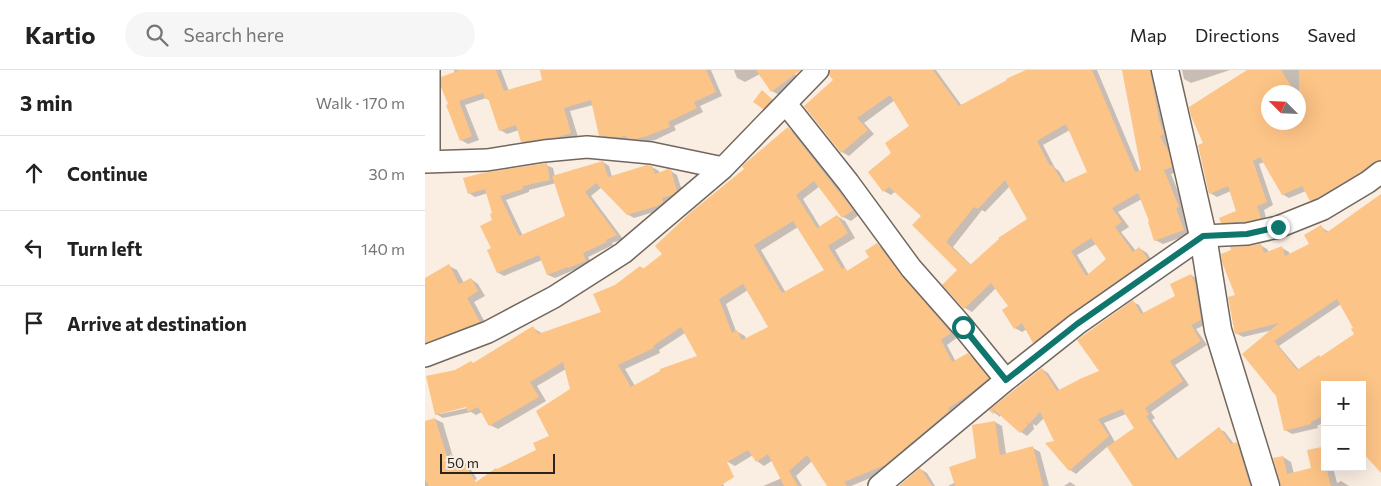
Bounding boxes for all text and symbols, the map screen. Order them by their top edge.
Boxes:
search box [125,12,475,57]
text: Kartio [25,20,95,49]
icon: search [143,21,171,49]
text: Search here [183,23,284,46]
text: Map [1130,24,1167,46]
text: Directions [1195,24,1279,46]
text: Saved [1307,24,1356,46]
north arrow [1261,85,1306,130]
text: 3 min [20,90,73,115]
text: Walk · 170 m [316,93,405,112]
icon: ahead [20,159,48,187]
text: Continue [67,162,147,185]
text: 30 m [368,164,405,183]
route end [1267,216,1290,239]
icon: left [20,234,48,262]
text: Turn left [67,237,142,260]
text: 140 m [361,239,405,258]
icon: arrive [20,309,48,337]
text: Arrive at destination [67,312,247,335]
route start [952,316,975,339]
map controls [1321,381,1366,471]
button: + [1321,381,1366,426]
button: − [1321,426,1366,471]
scale bar [440,451,555,474]
text: 50 m [447,454,479,471]

